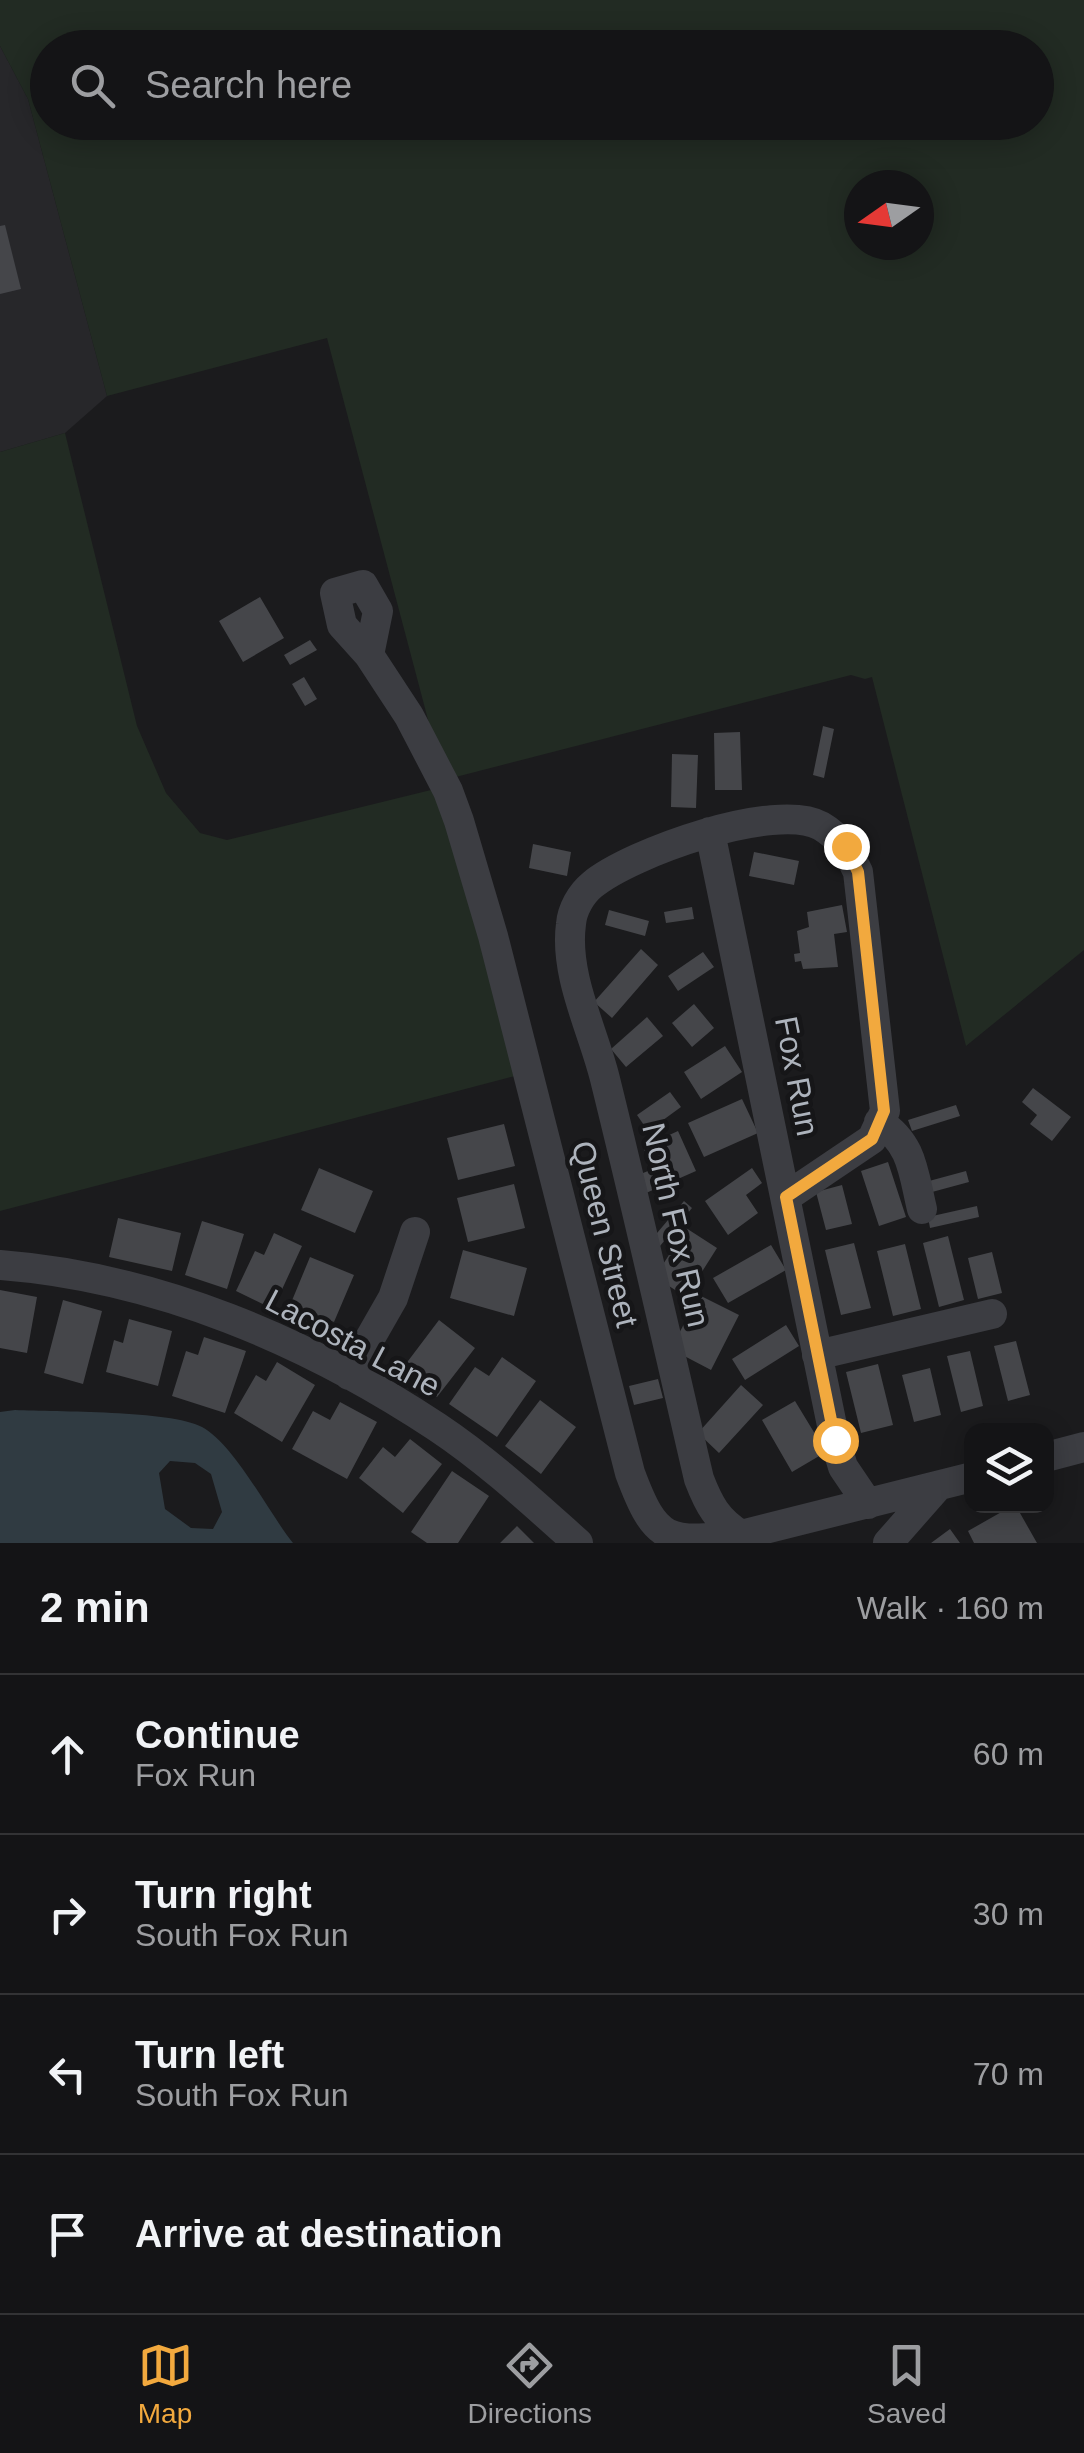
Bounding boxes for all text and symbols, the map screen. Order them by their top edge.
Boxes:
search box [30,30,1054,140]
icon: search [65,58,120,113]
text: Search here [145,64,352,106]
north arrow [844,170,934,260]
route end [824,824,870,870]
street label: Fox Run [768,1013,826,1139]
street label: North Fox Run [635,1120,717,1330]
street label: Queen Street [565,1137,646,1331]
street label: Lacosta Lane [260,1282,446,1404]
route start [813,1418,859,1464]
map controls [964,1423,1054,1513]
button: layers [964,1423,1054,1513]
text: 2 min [40,1584,150,1631]
text: Walk · 160 m [857,1590,1044,1626]
text: Continue [135,1714,300,1756]
icon: ahead [40,1727,95,1782]
text: 60 m [973,1736,1044,1772]
text: Fox Run [135,1757,256,1793]
text: Turn right [135,1874,312,1916]
icon: right [40,1887,95,1942]
text: 30 m [973,1896,1044,1932]
text: South Fox Run [135,1917,348,1953]
text: Turn left [135,2034,284,2076]
icon: left [40,2047,95,2102]
text: 70 m [973,2056,1044,2092]
text: South Fox Run [135,2077,348,2113]
icon: arrive [40,2207,95,2262]
text: Arrive at destination [135,2213,502,2255]
tab: Map [138,2338,193,2430]
tab: Directions [468,2338,592,2430]
tab: Saved [867,2338,946,2430]

